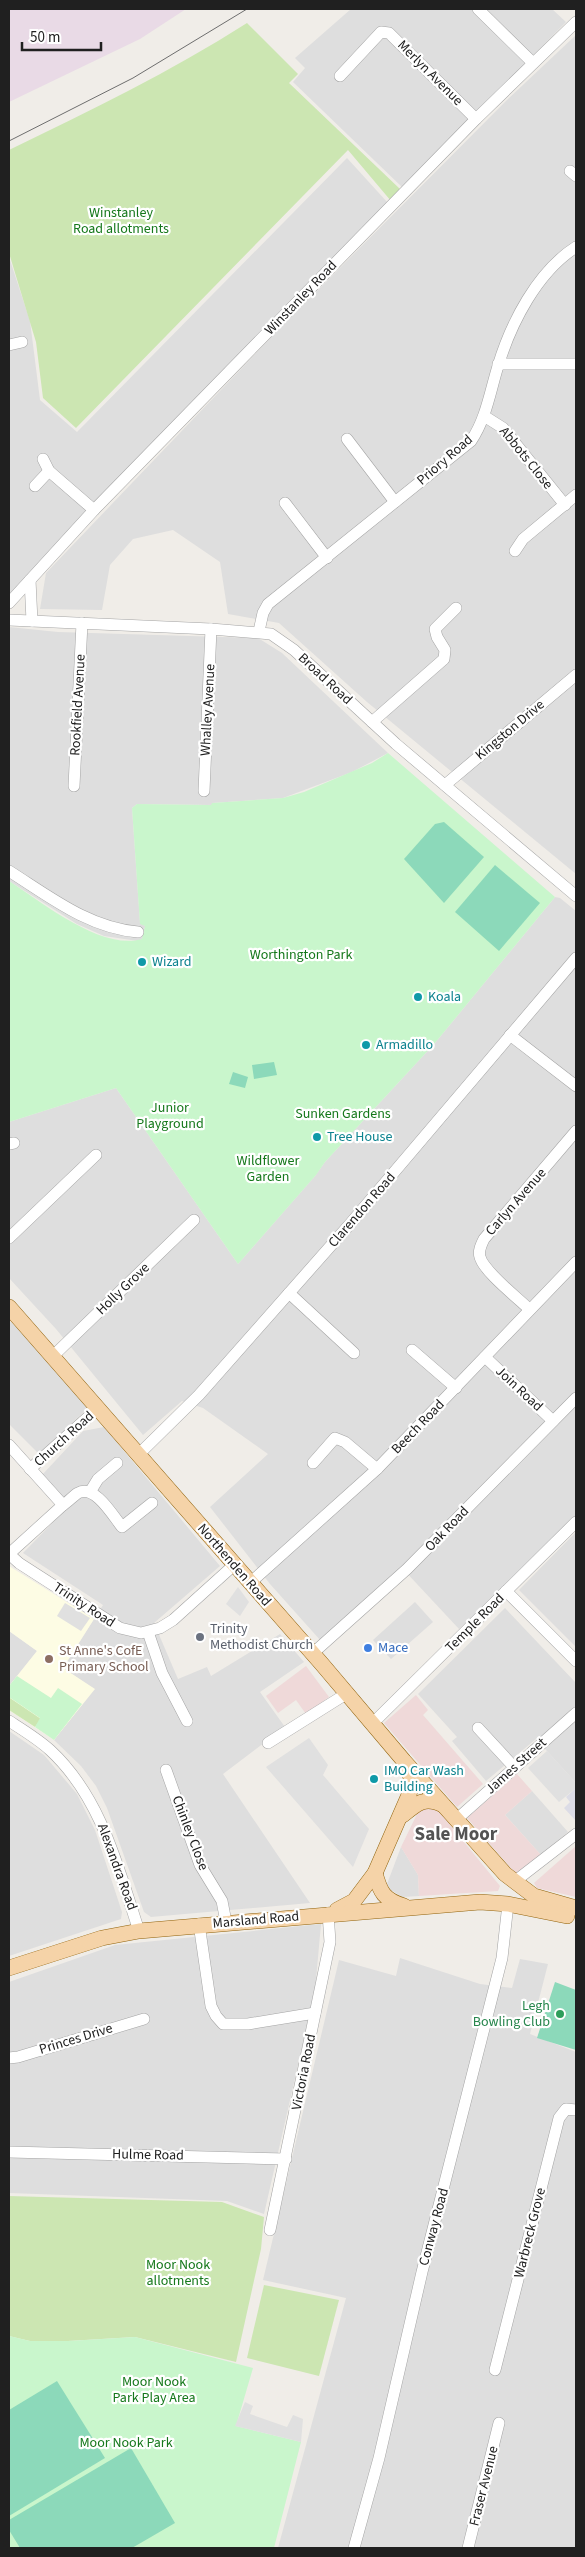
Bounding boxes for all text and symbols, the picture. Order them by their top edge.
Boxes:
scale bar [22,20,101,52]
text: 50 m [30,27,60,48]
street label: Merlyn Avenue [393,36,467,110]
park label: Winstanley Road allotments [73,203,169,239]
street label: Winstanley Road [260,256,342,340]
street label: Abbots Close [494,422,558,494]
street label: Priory Road [413,430,477,490]
street label: Broad Road [293,648,357,710]
street label: Rookfield Avenue [65,654,91,756]
street label: Whalley Avenue [196,663,220,757]
street label: Kingston Drive [471,695,549,765]
park label: Worthington Park [250,945,352,965]
place label: Wizard [152,952,192,972]
marker: Wizard [136,956,148,968]
place label: Koala [428,987,461,1007]
marker: Koala [412,991,424,1003]
place label: Armadillo [376,1035,433,1055]
marker: Armadillo [360,1039,372,1051]
park label: Junior Playground [136,1098,204,1134]
park label: Sunken Gardens [295,1104,391,1124]
place label: Tree House [327,1127,392,1147]
marker: Tree House [311,1131,323,1143]
park label: Wildflower Garden [237,1151,300,1187]
street label: Carlyn Avenue [481,1164,551,1240]
street label: Clarendon Road [324,1168,400,1252]
street label: Holly Grove [92,1258,154,1320]
street label: Join Road [491,1362,547,1416]
street label: Beech Road [387,1395,449,1459]
street label: Church Road [30,1407,98,1471]
street label: Oak Road [420,1502,474,1556]
street label: Northenden Road [192,1519,276,1611]
street label: Trinity Road [49,1577,119,1633]
street label: Temple Road [441,1589,509,1657]
place label: Trinity Methodist Church [210,1619,313,1655]
marker: Trinity Methodist Church [194,1631,206,1643]
place label: Mace [378,1638,408,1658]
place label: St Anne's CofE Primary School [59,1641,149,1677]
marker: Mace [362,1642,374,1654]
marker: St Anne's CofE Primary School [43,1653,55,1665]
street label: James Street [481,1733,551,1799]
place label: IMO Car Wash Building [384,1761,464,1797]
marker: IMO Car Wash Building [368,1773,380,1785]
street label: Chinley Close [167,1793,213,1873]
street label: Alexandra Road [92,1821,142,1913]
district label: Sale Moor [415,1821,498,1848]
street label: Marsland Road [212,1906,300,1934]
place label: Legh Bowling Club [473,1996,550,2032]
marker: Legh Bowling Club [554,2008,566,2020]
street label: Princes Drive [37,2018,115,2060]
street label: Victoria Road [287,2032,321,2112]
street label: Hulme Road [112,2144,184,2166]
street label: Conway Road [414,2186,454,2268]
street label: Warbreck Grove [509,2186,551,2280]
park label: Moor Nook allotments [146,2255,210,2291]
park label: Moor Nook Park Play Area [113,2372,196,2408]
park label: Moor Nook Park [79,2433,173,2453]
street label: Fraser Avenue [464,2444,504,2528]

